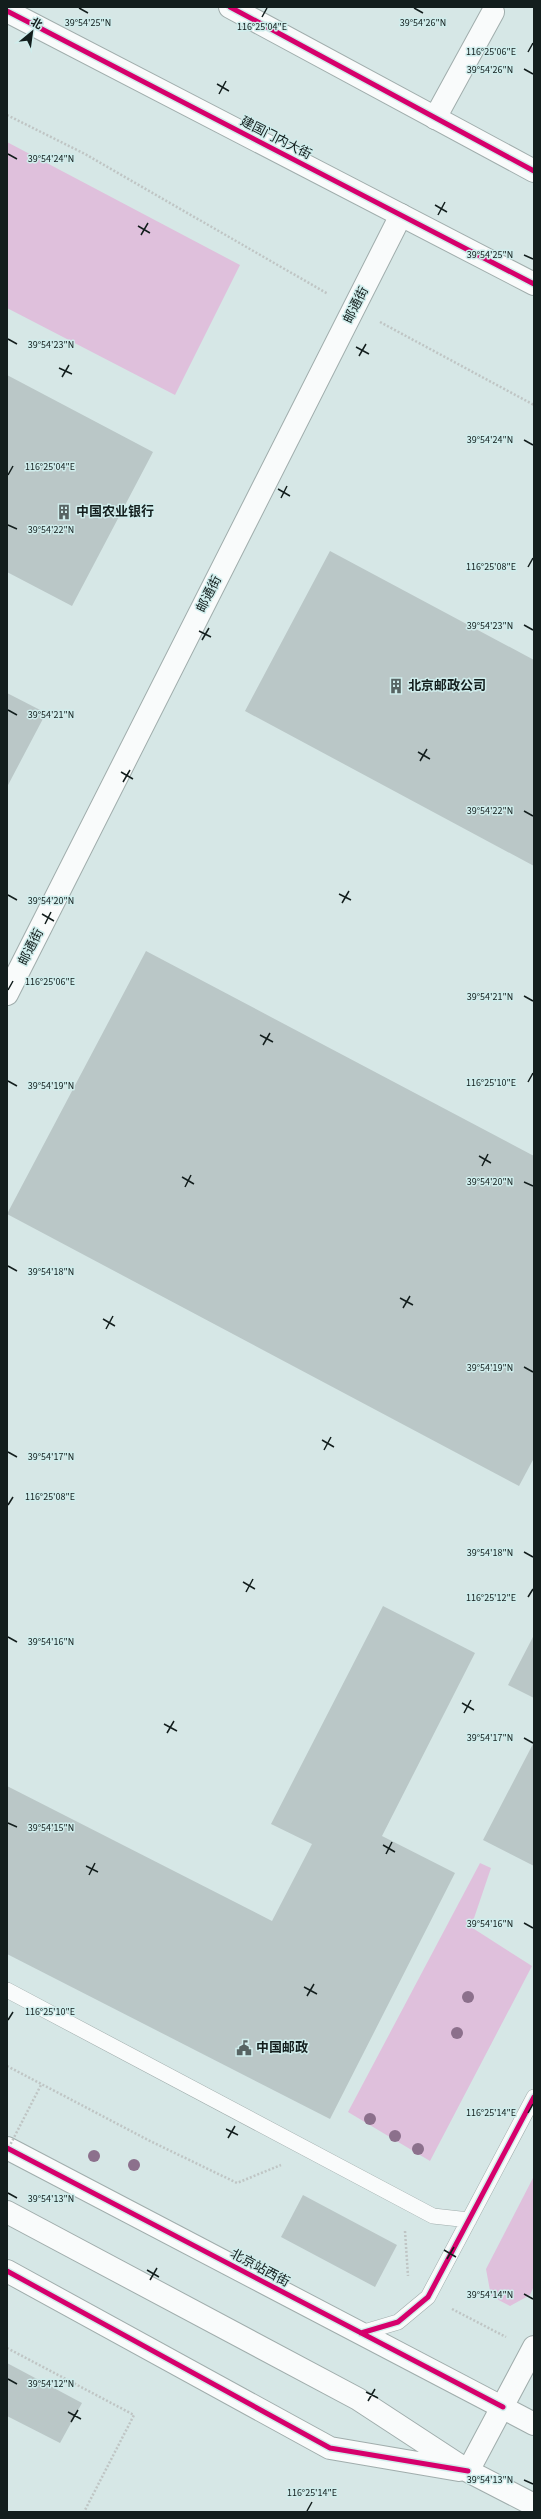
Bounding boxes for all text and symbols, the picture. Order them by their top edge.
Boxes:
north arrow [12,12,52,52]
text: 北 [28,14,45,33]
text: 39°54'25"N [65,16,111,30]
text: 39°54'26"N [400,16,446,30]
text: 116°25'04"E [237,20,287,34]
text: 116°25'06"E [466,45,516,59]
text: 39°54'26"N [467,63,513,77]
street label: 建国门内大街 [237,112,315,164]
text: 39°54'24"N [28,152,74,166]
text: 39°54'25"N [467,248,513,262]
street label: 邮通街 [339,284,373,326]
text: 39°54'23"N [28,338,74,352]
text: 39°54'24"N [467,433,513,447]
text: 116°25'04"E [25,460,75,474]
building icon: 中国农业银行 [55,503,73,521]
place label: 中国农业银行 [76,503,154,521]
text: 39°54'22"N [28,523,74,537]
text: 116°25'08"E [466,560,516,574]
street label: 邮通街 [192,573,226,615]
text: 39°54'23"N [467,619,513,633]
building icon: 北京邮政公司 [387,677,405,695]
place label: 北京邮政公司 [408,677,486,695]
text: 39°54'21"N [28,708,74,722]
text: 39°54'22"N [467,804,513,818]
text: 39°54'20"N [28,894,74,908]
street label: 邮通街 [14,926,48,968]
text: 116°25'06"E [25,975,75,989]
text: 39°54'21"N [467,990,513,1004]
text: 116°25'10"E [466,1076,516,1090]
text: 39°54'19"N [28,1079,74,1093]
text: 39°54'20"N [467,1175,513,1189]
text: 39°54'18"N [28,1265,74,1279]
text: 39°54'19"N [467,1361,513,1375]
text: 39°54'17"N [28,1450,74,1464]
text: 116°25'08"E [25,1490,75,1504]
text: 39°54'18"N [467,1546,513,1560]
text: 116°25'12"E [466,1591,516,1605]
text: 39°54'16"N [28,1635,74,1649]
text: 39°54'17"N [467,1731,513,1745]
text: 39°54'15"N [28,1821,74,1835]
text: 39°54'16"N [467,1917,513,1931]
text: 116°25'10"E [25,2005,75,2019]
public building icon: 中国邮政 [235,2039,253,2057]
place label: 中国邮政 [256,2039,308,2057]
text: 116°25'14"E [466,2106,516,2120]
text: 39°54'13"N [28,2192,74,2206]
street label: 北京站西街 [227,2245,293,2291]
text: 39°54'14"N [467,2288,513,2302]
text: 39°54'12"N [28,2377,74,2391]
text: 39°54'13"N [467,2473,513,2487]
text: 116°25'14"E [287,2486,337,2500]

